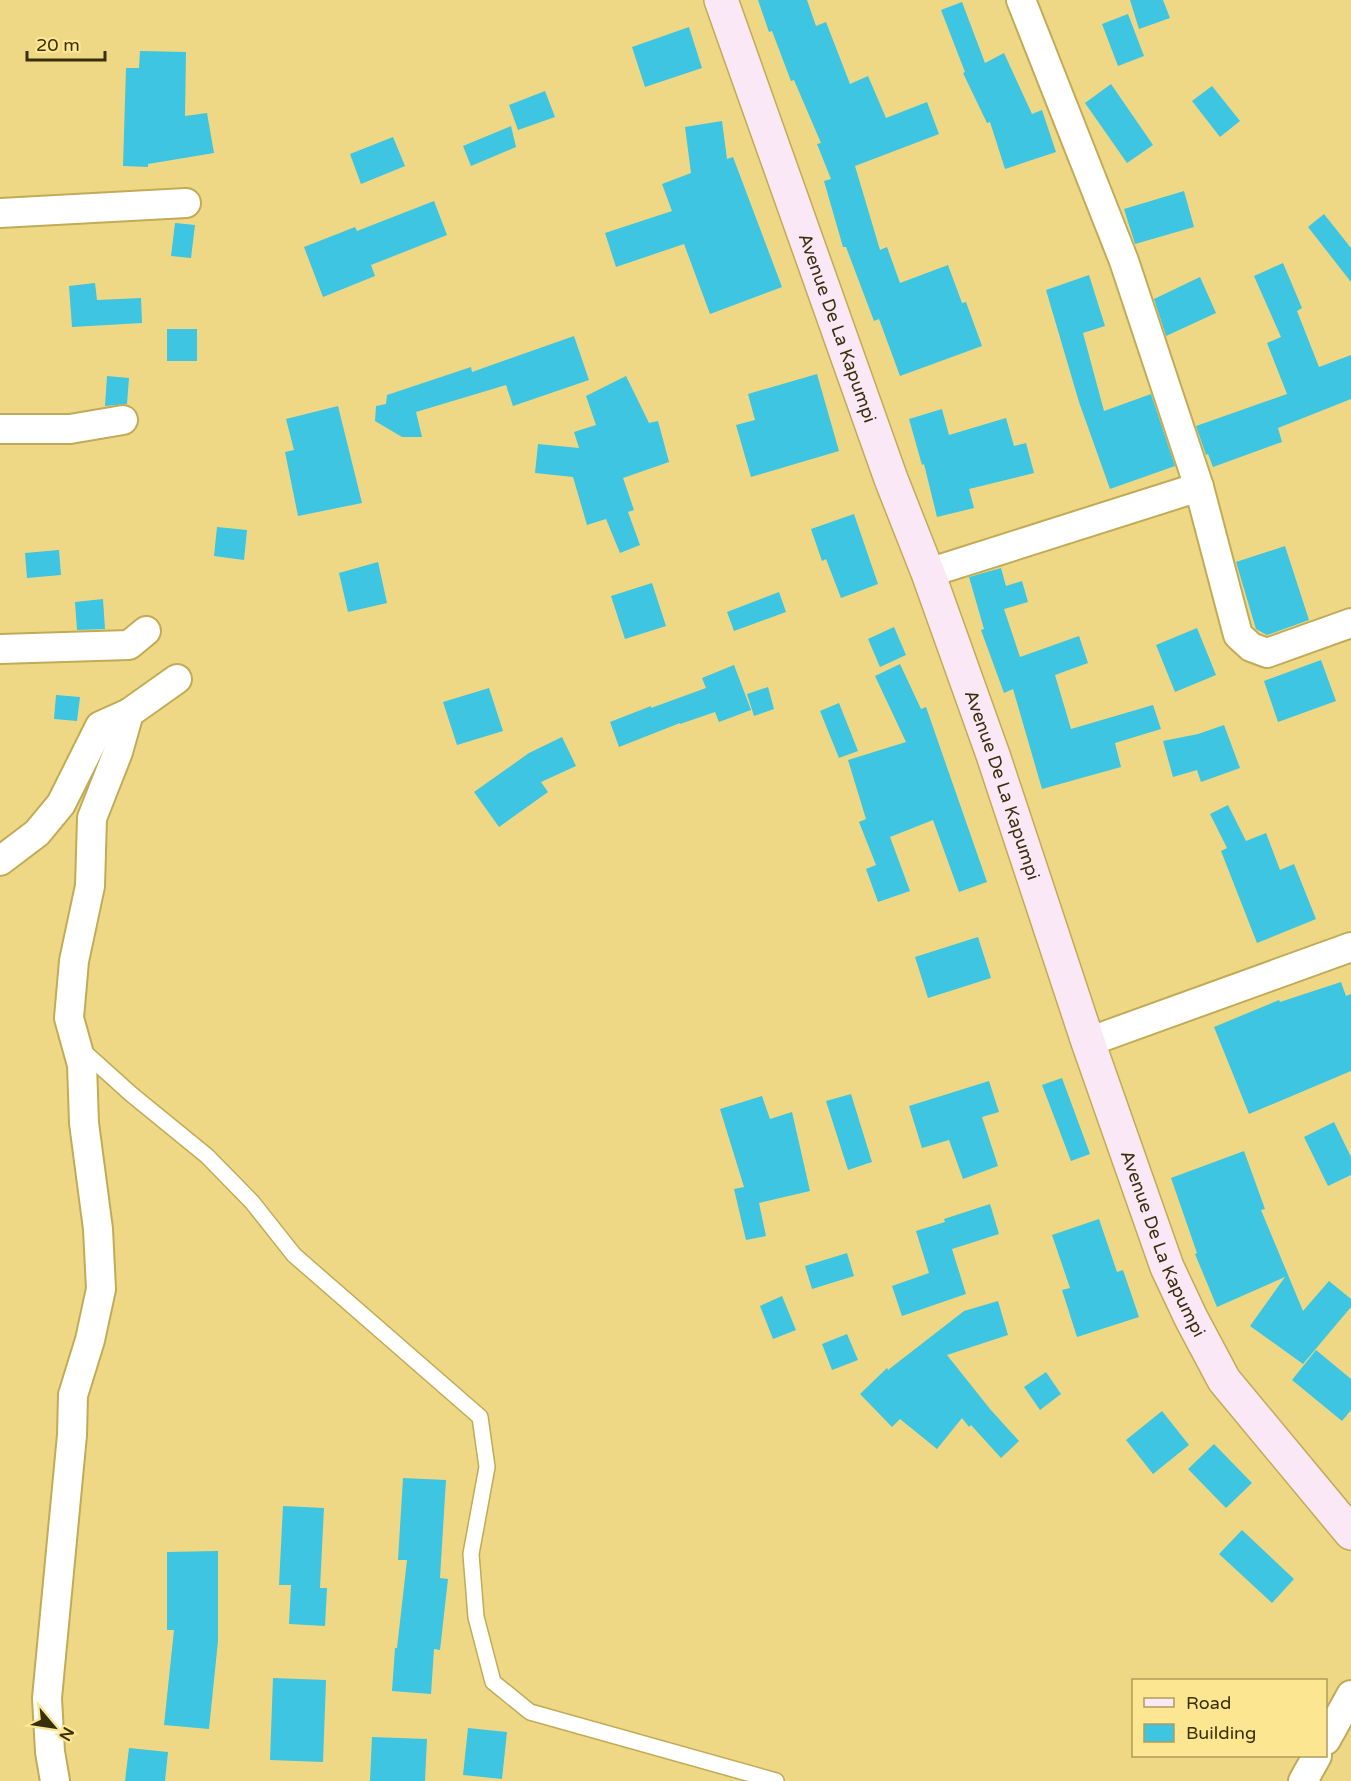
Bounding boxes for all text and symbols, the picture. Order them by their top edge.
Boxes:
scale bar [27,24,105,62]
text: 20 m [36,34,80,56]
street label: Avenue De La Kapumpi [794,230,881,426]
street label: Avenue De La Kapumpi [960,687,1045,883]
street label: Avenue De La Kapumpi [1116,1147,1210,1341]
legend [1132,1679,1327,1757]
text: Road [1186,1692,1231,1714]
north arrow [24,1697,84,1757]
text: Building [1186,1722,1256,1744]
text: N [54,1723,78,1744]

